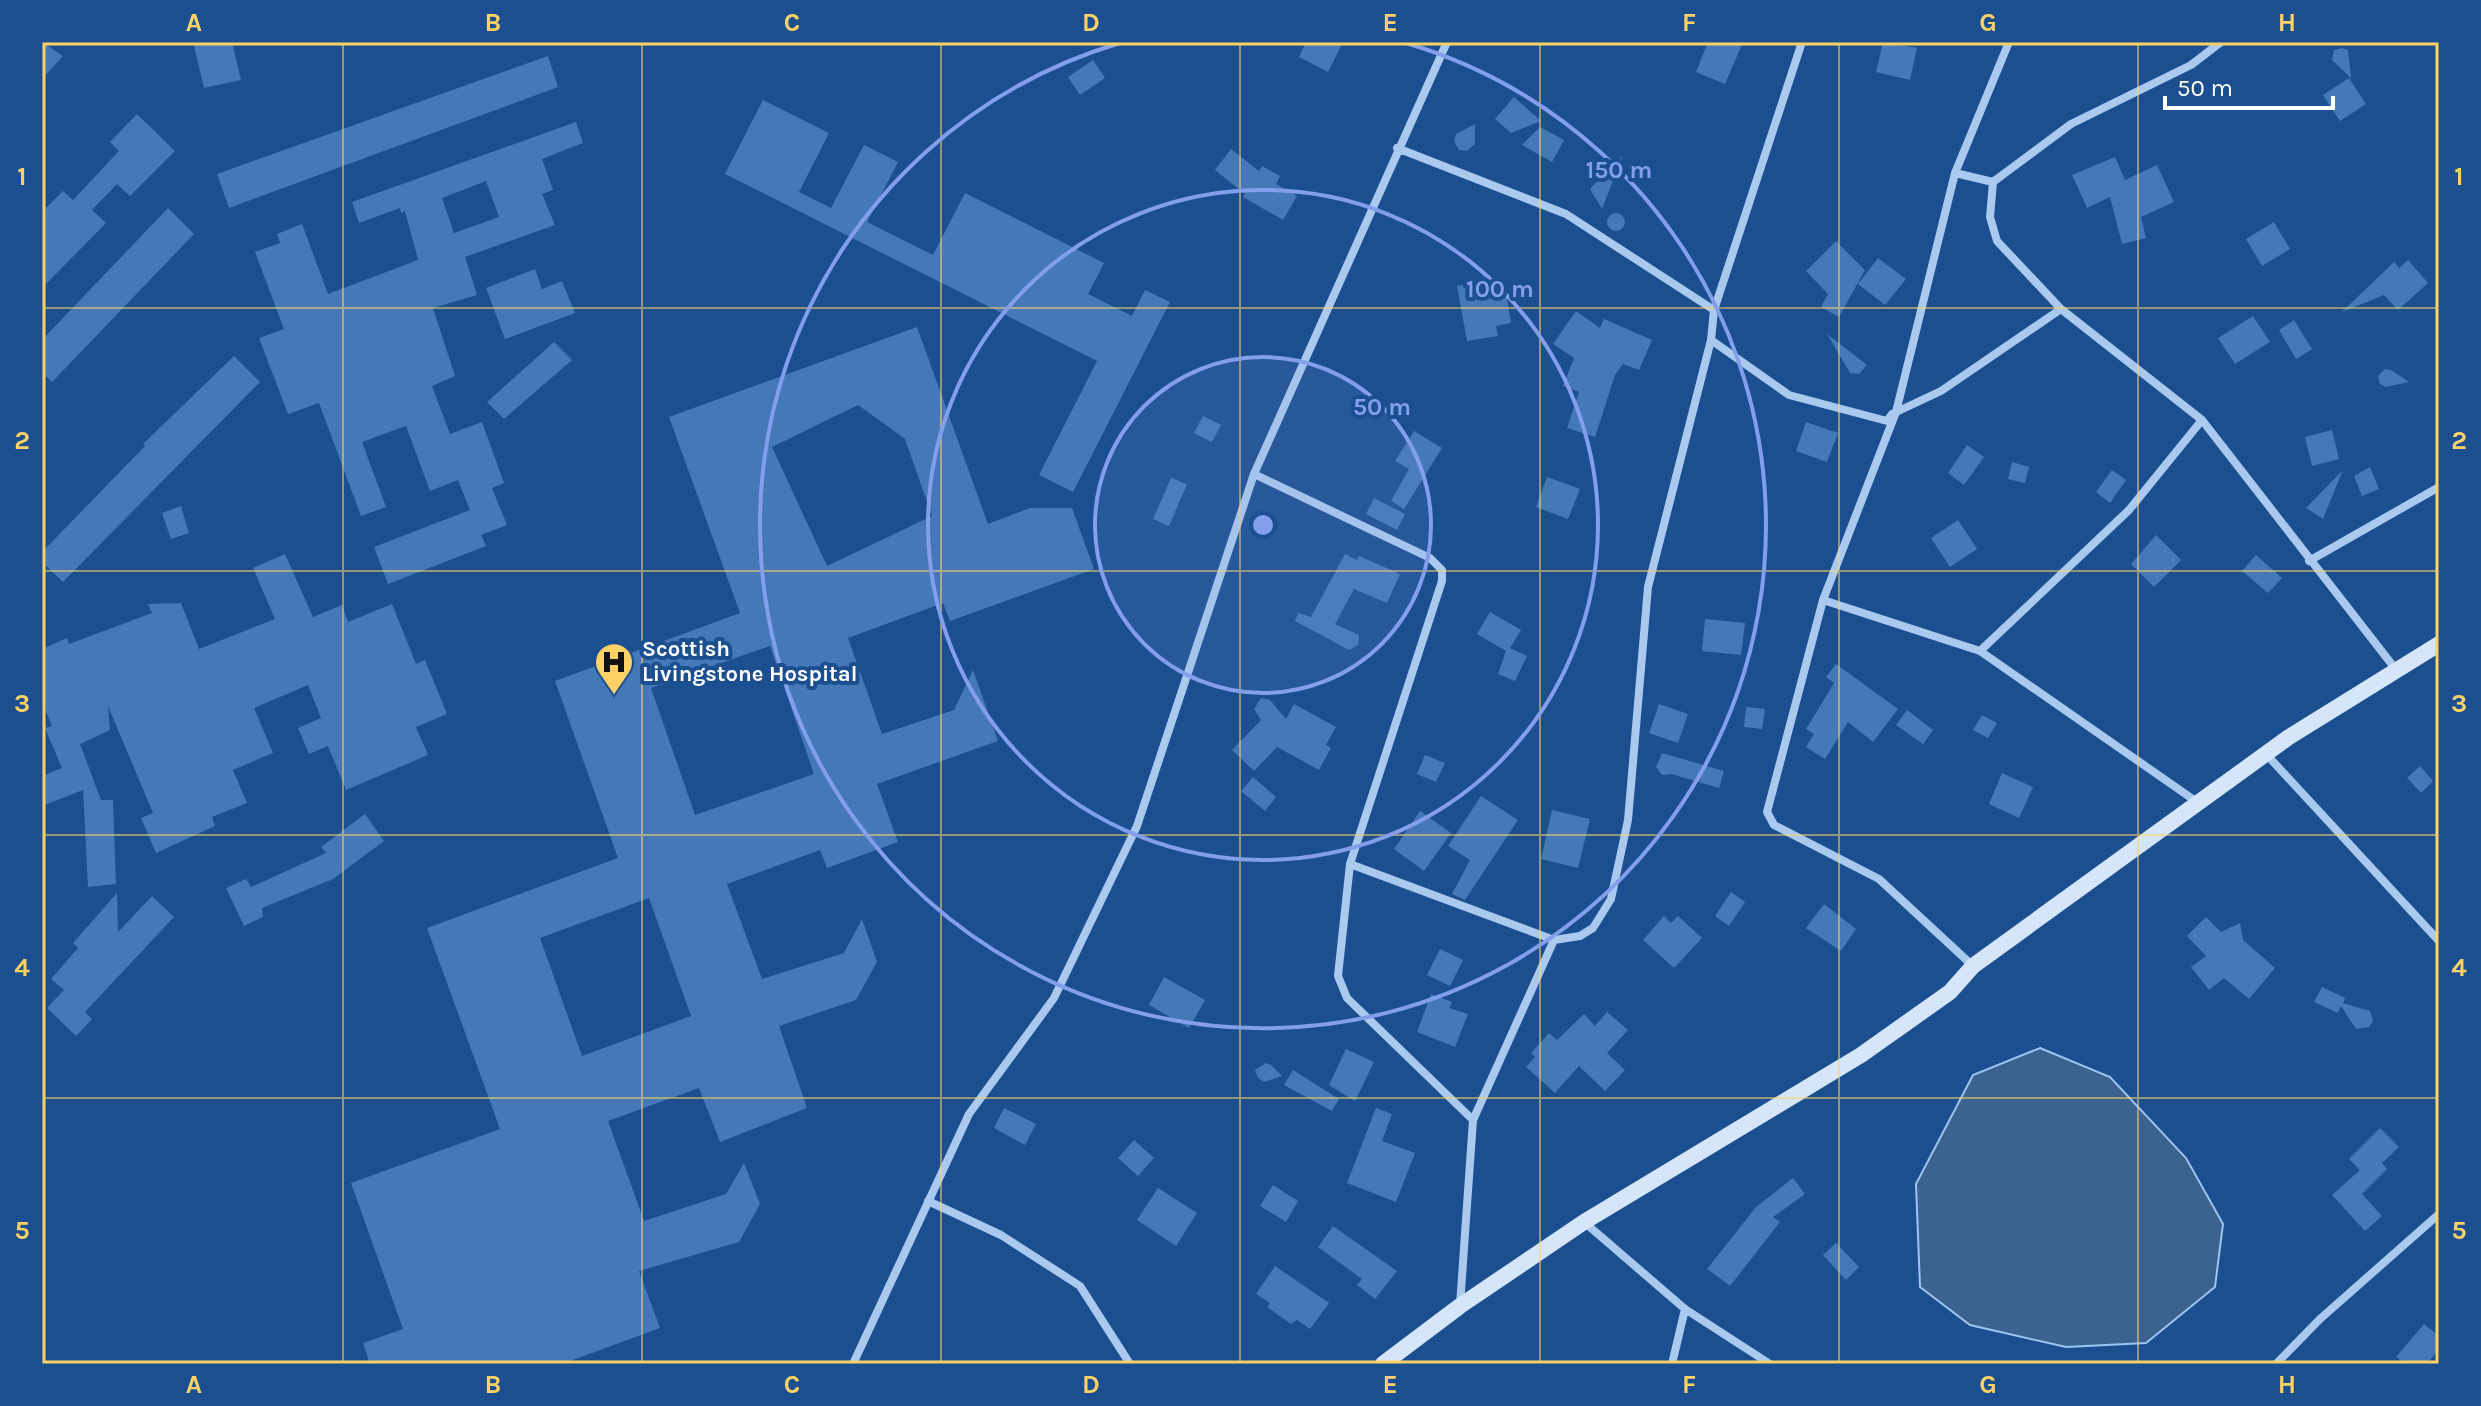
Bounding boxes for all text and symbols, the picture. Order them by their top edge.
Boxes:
text: A [186,7,202,38]
text: B [485,7,501,38]
text: C [784,7,800,38]
text: D [1082,7,1100,38]
text: E [1382,7,1398,38]
text: F [1682,7,1696,38]
text: G [1979,7,1997,38]
text: H [2278,7,2296,38]
scale bar [2165,60,2333,110]
text: 50 m [2177,74,2233,102]
text: 150 m [1586,156,1652,184]
text: 1 [17,161,27,192]
text: 1 [2454,161,2464,192]
text: 100 m [1466,275,1534,303]
text: 50 m [1353,393,1411,421]
text: 2 [14,425,30,456]
text: 2 [2451,425,2467,456]
centre of rings [1249,511,1277,539]
place label: Scottish Livingstone Hospital [642,636,857,687]
hospital icon: Scottish Livingstone Hospital [593,641,635,696]
text: 3 [14,688,30,719]
text: 3 [2451,688,2467,719]
text: 4 [14,952,30,983]
text: 4 [2451,952,2467,983]
text: 5 [14,1215,30,1246]
text: 5 [2451,1215,2467,1246]
text: A [186,1369,202,1400]
text: B [485,1369,501,1400]
text: C [784,1369,800,1400]
text: D [1082,1369,1100,1400]
text: E [1382,1369,1398,1400]
text: F [1682,1369,1696,1400]
text: G [1979,1369,1997,1400]
text: H [2278,1369,2296,1400]

